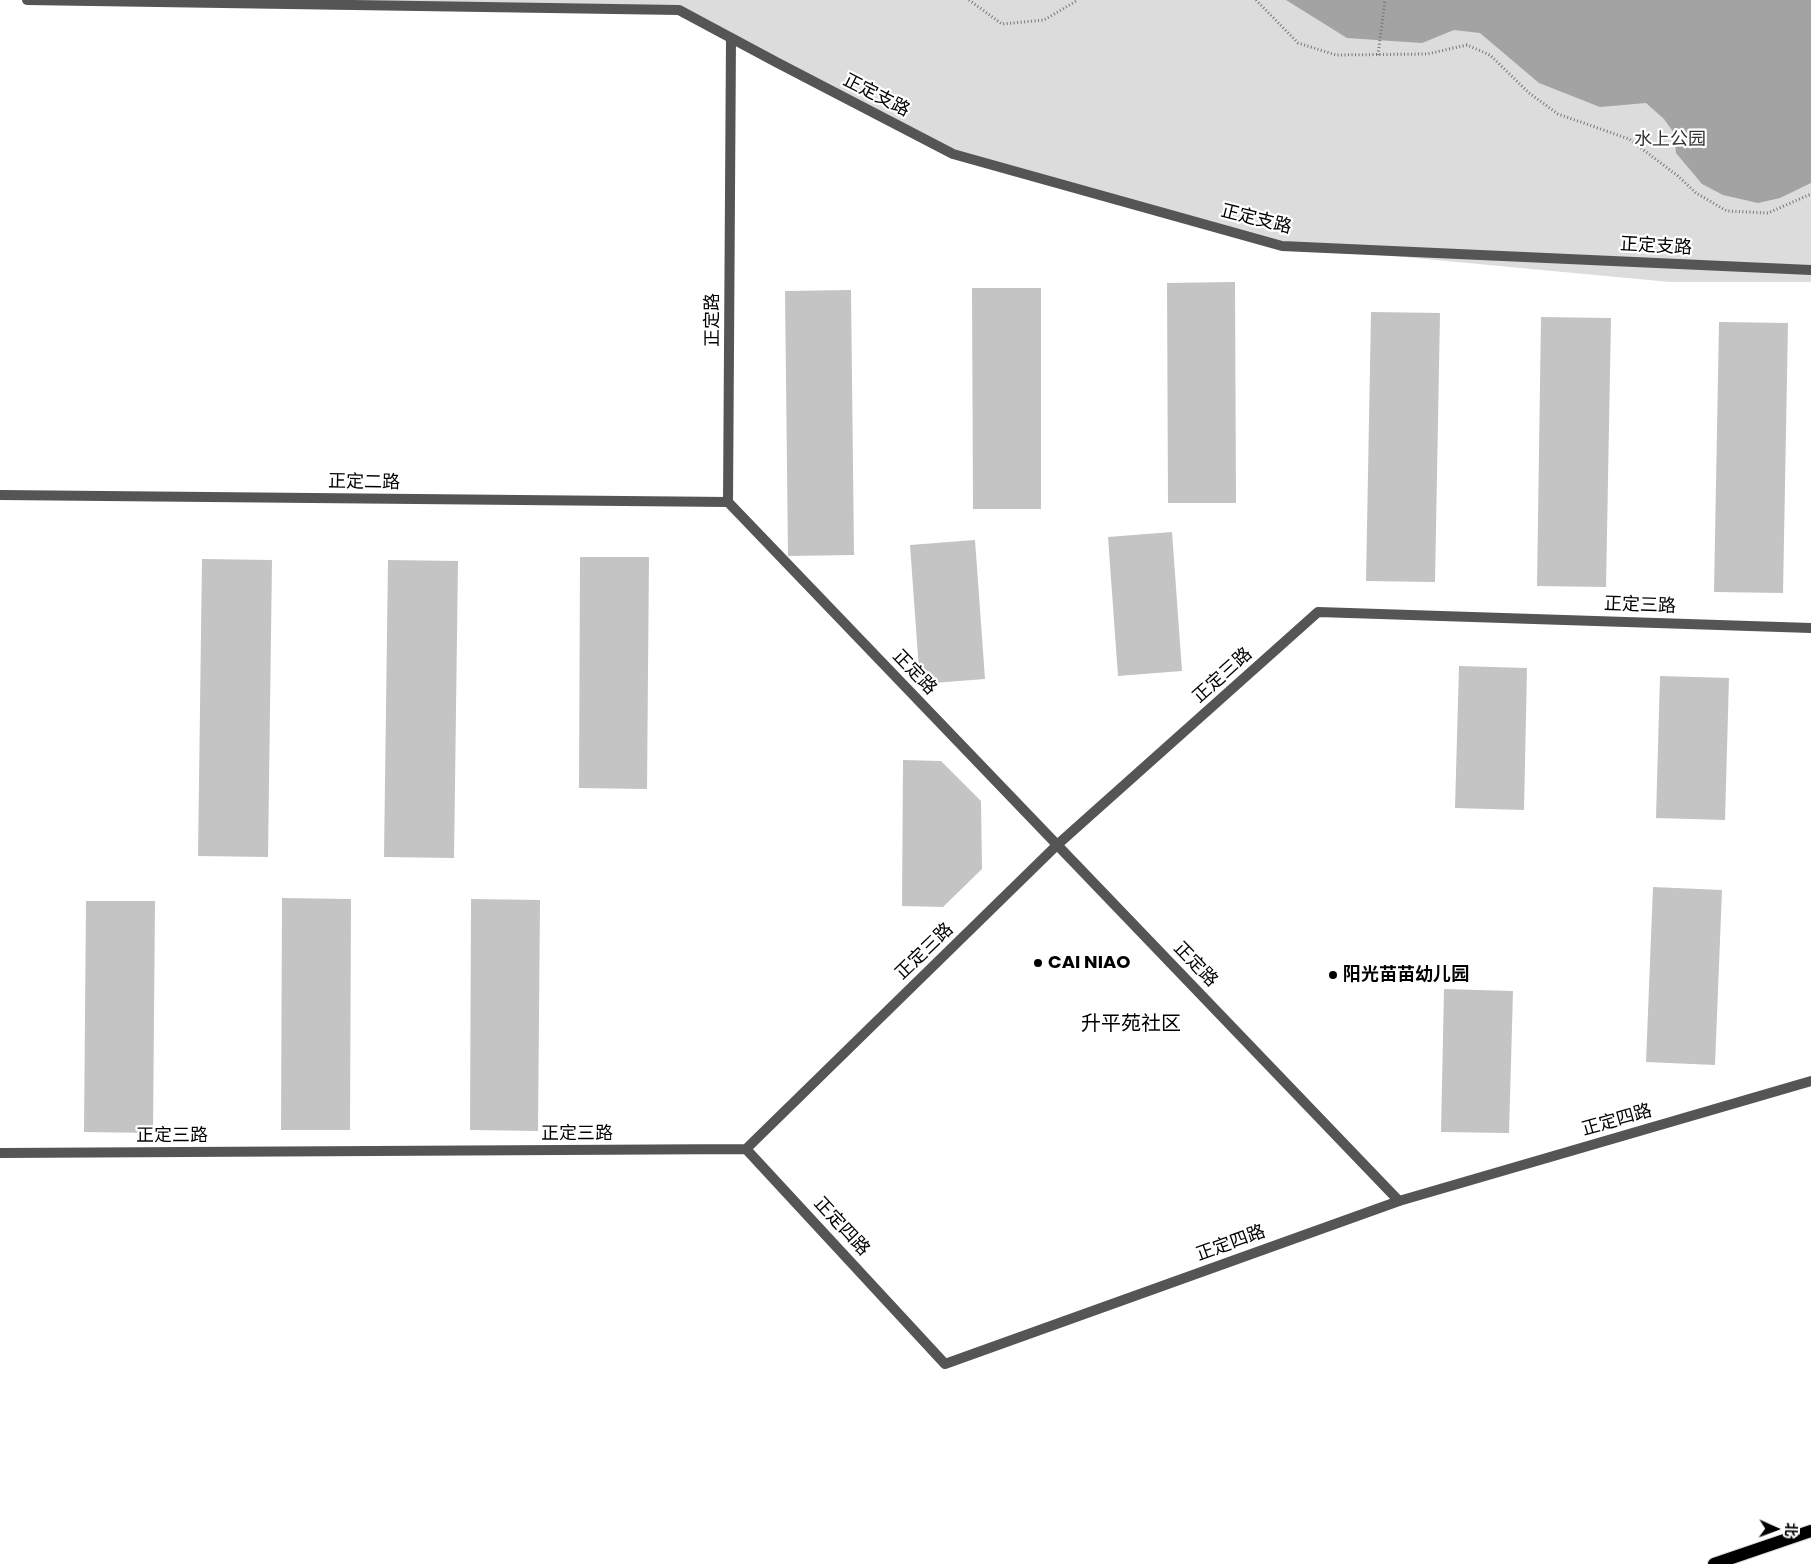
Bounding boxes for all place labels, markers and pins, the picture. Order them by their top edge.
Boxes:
place label: CAI NIAO [1048,952,1130,974]
marker: CAI NIAO [1032,957,1044,969]
place label: 阳光苗苗幼儿园 [1343,964,1469,986]
marker: 阳光苗苗幼儿园 [1327,969,1339,981]

